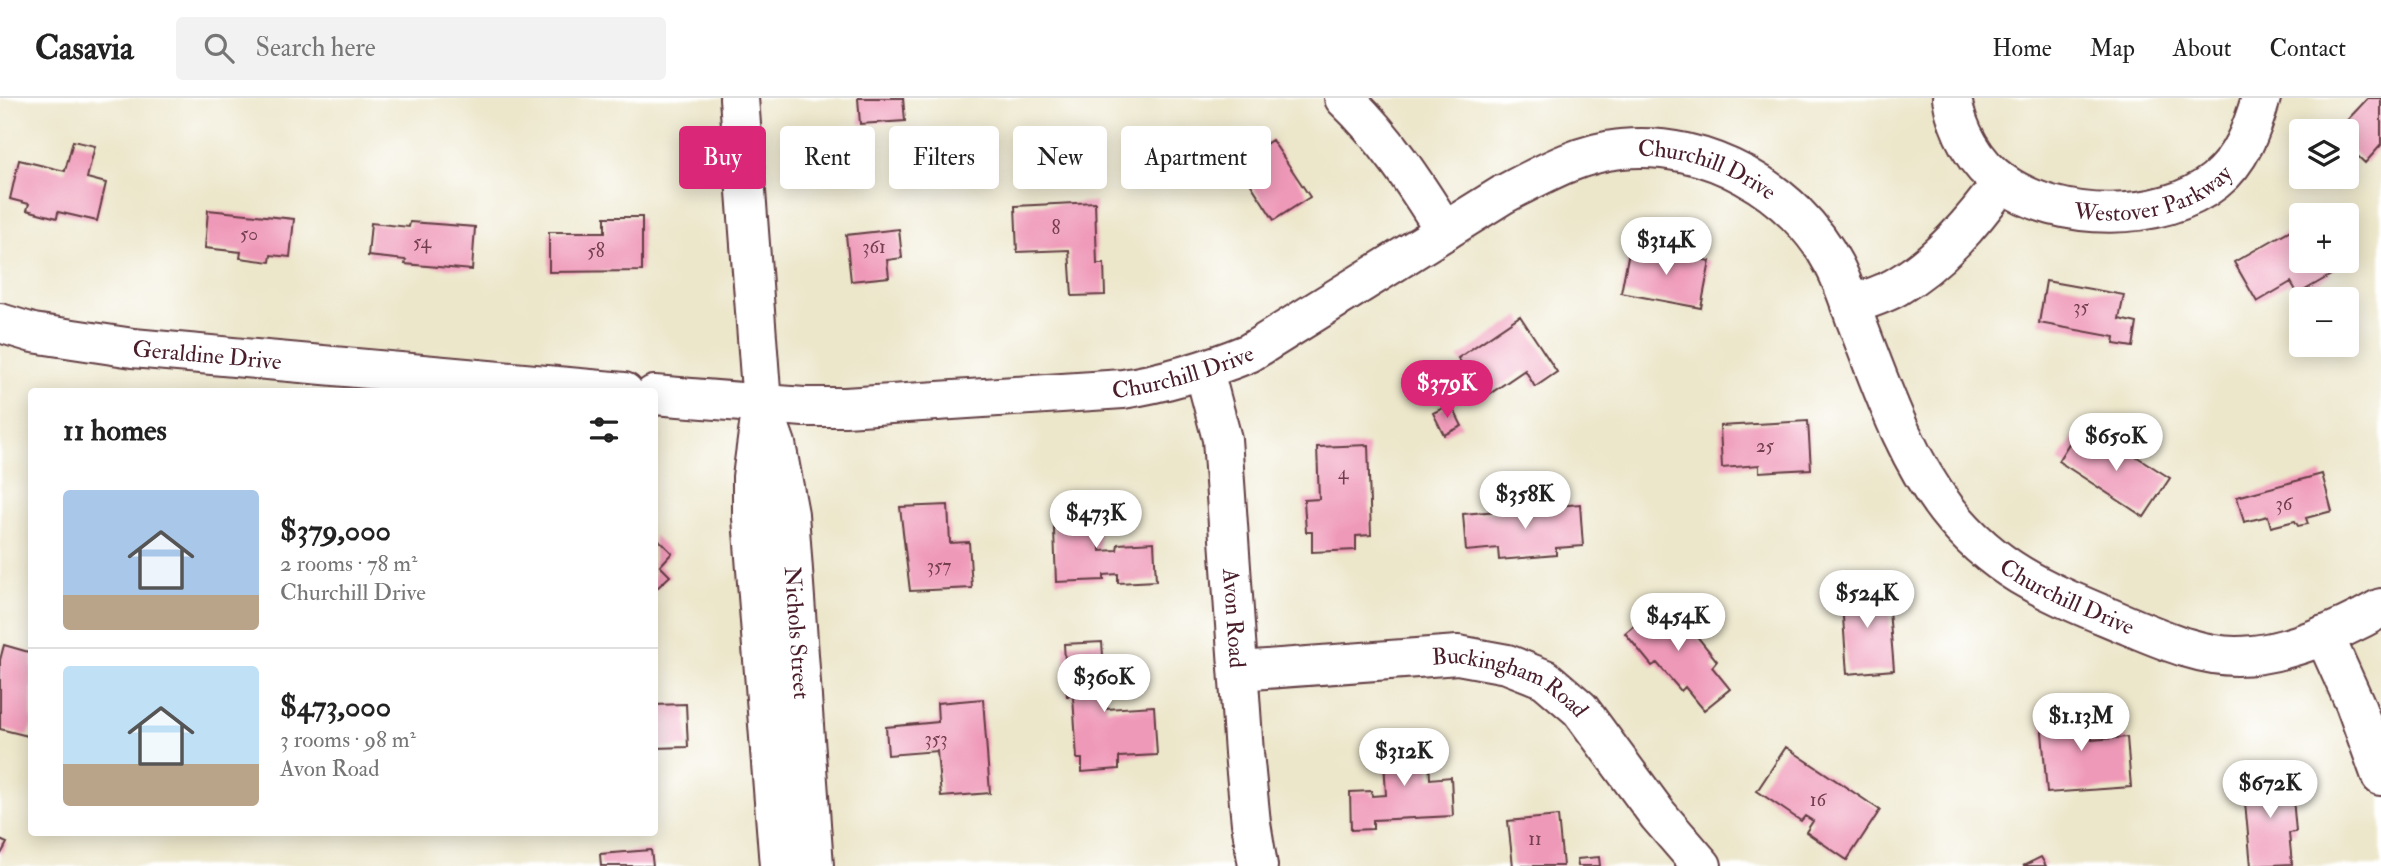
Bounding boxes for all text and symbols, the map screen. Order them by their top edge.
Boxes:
search box [176,17,666,80]
text: Casavia [35,28,134,69]
icon: search [200,29,238,67]
text: Search here [256,32,376,64]
text: Home [1992,33,2052,64]
text: Map [2090,33,2135,64]
text: About [2173,33,2232,64]
text: Contact [2270,33,2346,64]
map controls [2289,119,2359,357]
button: layers [2289,119,2359,189]
chip: Buy [679,126,766,189]
chip: Rent [780,126,875,189]
chip: Filters [889,126,999,189]
chip: New [1013,126,1107,189]
chip: Apartment [1121,126,1271,189]
street label: Churchill Drive [1638,133,1782,206]
street label: Westover Parkway [2072,158,2239,227]
button: + [2289,203,2359,273]
house number: 8 [1052,216,1061,240]
pin: $314K [1617,218,1715,277]
house number: 50 [240,222,258,246]
text: $314K [1637,225,1695,254]
house number: 54 [413,230,432,254]
house number: 361 [862,235,886,259]
house number: 58 [587,239,605,263]
button: − [2289,287,2359,357]
house number: 35 [2073,295,2089,319]
street label: Geraldine Drive [131,334,283,376]
street label: Churchill Drive [1111,338,1258,404]
pin: $379K [1398,360,1496,420]
text: $379K [1417,368,1477,397]
icon: filters [585,411,623,449]
text: 11 homes [63,412,167,449]
pin: $650K [2067,414,2165,473]
text: $650K [2085,421,2147,450]
house number: 25 [1756,434,1775,458]
house number: 4 [1338,461,1349,485]
pin: $358K [1476,472,1574,531]
text: $358K [1496,479,1554,508]
pin: $473K [1047,490,1145,550]
house number: 36 [2276,492,2294,516]
text: $473K [1066,498,1126,527]
text: $379,000 [280,512,391,549]
icon: home [119,518,203,602]
text: 2 rooms · 78 m² [280,549,418,578]
street label: Churchill Drive [1994,552,2139,641]
house number: 357 [927,554,951,578]
street label: Nichols Street [778,565,817,700]
street label: Avon Road [1217,566,1253,669]
pin: $524K [1818,570,1916,630]
text: Churchill Drive [280,578,426,607]
text: $524K [1835,578,1899,607]
pin: $454K [1629,594,1727,653]
text: $454K [1646,601,1710,630]
street label: Buckingham Road [1431,640,1595,723]
pin: $360K [1055,654,1153,714]
text: $360K [1073,662,1135,691]
text: $473,000 [280,688,391,725]
icon: home [119,694,203,778]
pin: $1.13M [2024,694,2138,753]
text: $1.13M [2049,701,2114,730]
text: 3 rooms · 98 m² [280,725,416,754]
house number: 353 [925,727,947,751]
pin: $312K [1355,728,1453,788]
text: $312K [1375,736,1433,765]
text: Avon Road [280,754,380,783]
pin: $672K [2221,760,2319,820]
text: $672K [2239,768,2301,797]
house number: 16 [1810,788,1828,812]
house number: 11 [1528,827,1542,851]

